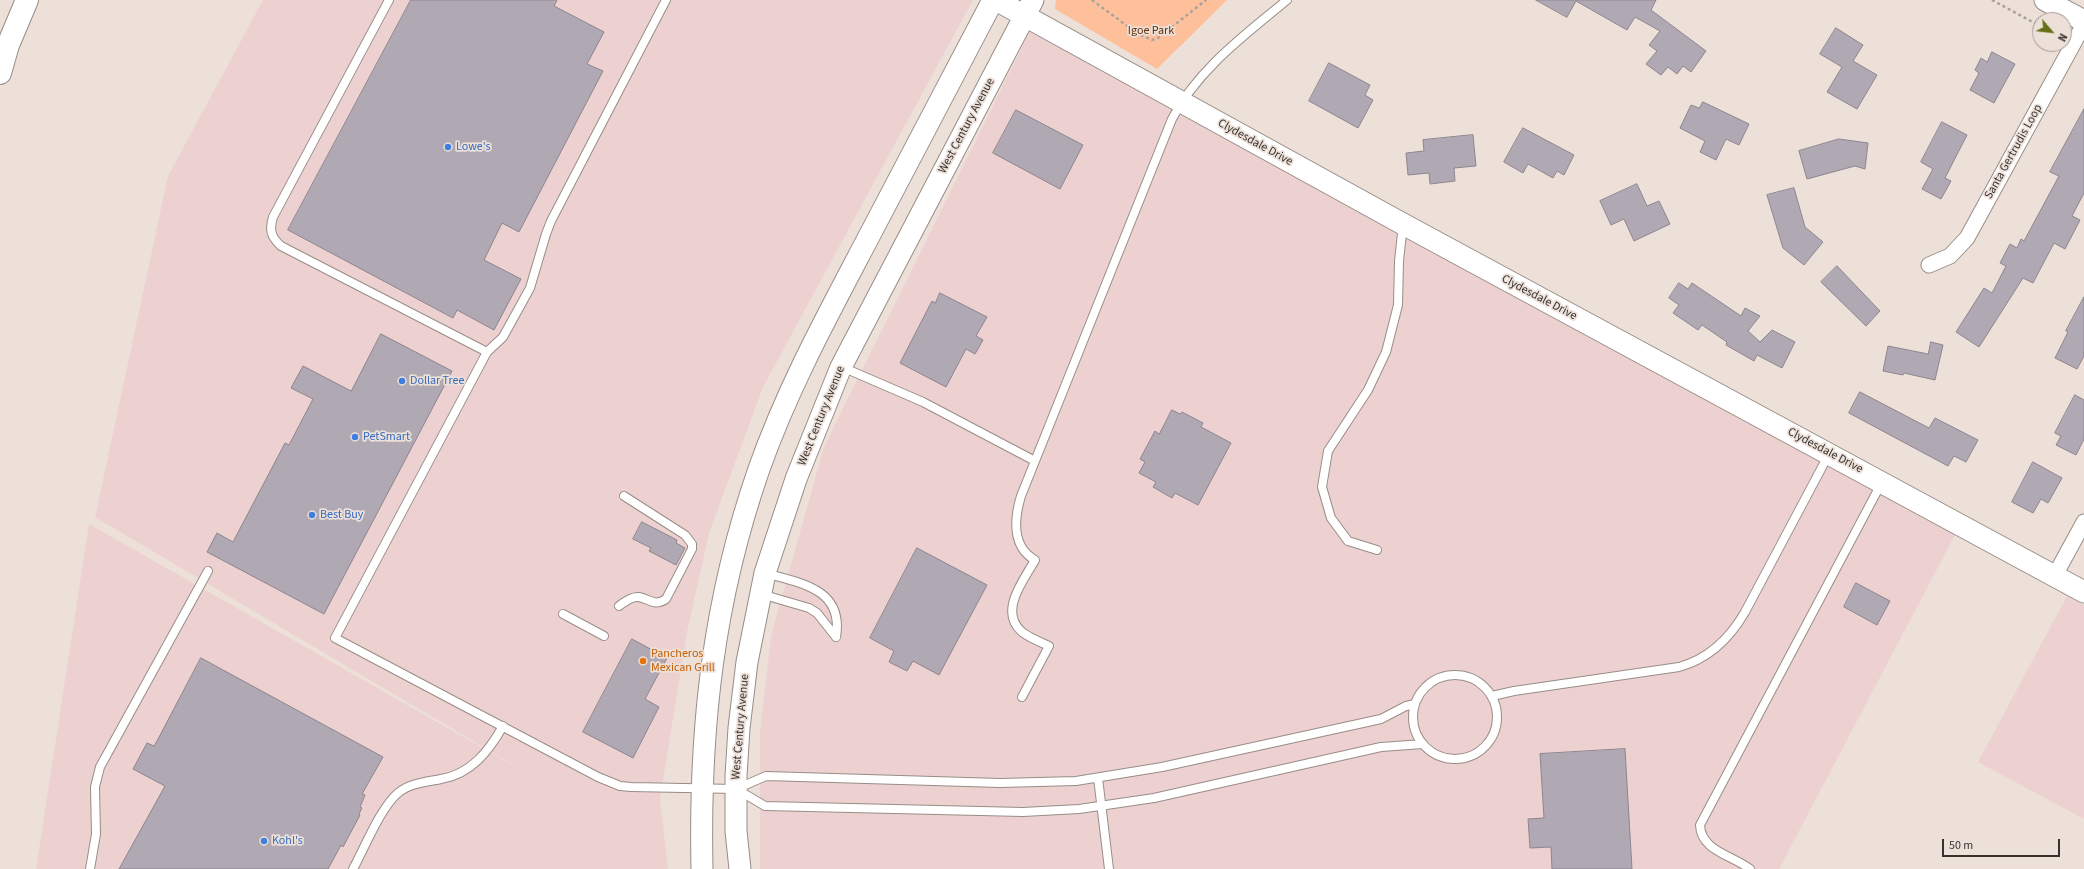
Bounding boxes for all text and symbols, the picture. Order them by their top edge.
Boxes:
north arrow [2032,12,2072,52]
park label: Igoe Park [1128,24,1174,38]
text: N [2054,31,2070,44]
street label: West Century Avenue [936,76,998,176]
street label: Santa Gertrudis Loop [1982,102,2046,202]
street label: Clydesdale Drive [1215,117,1295,169]
place label: Lowe's [456,140,490,154]
marker: Lowe's [443,142,453,152]
street label: Clydesdale Drive [1499,272,1579,324]
street label: West Century Avenue [795,364,849,468]
place label: Dollar Tree [410,374,464,388]
marker: Dollar Tree [397,376,407,386]
street label: Clydesdale Drive [1785,425,1865,477]
place label: PetSmart [363,430,410,444]
marker: PetSmart [350,432,360,442]
place label: Best Buy [320,508,363,522]
marker: Best Buy [307,510,317,520]
place label: Pancheros Mexican Grill [651,647,715,675]
marker: Pancheros Mexican Grill [638,656,648,666]
street label: West Century Avenue [729,674,753,780]
scale bar [1944,831,2062,857]
place label: Kohl's [272,834,303,848]
marker: Kohl's [259,836,269,846]
text: 50 m [1949,837,1973,854]

